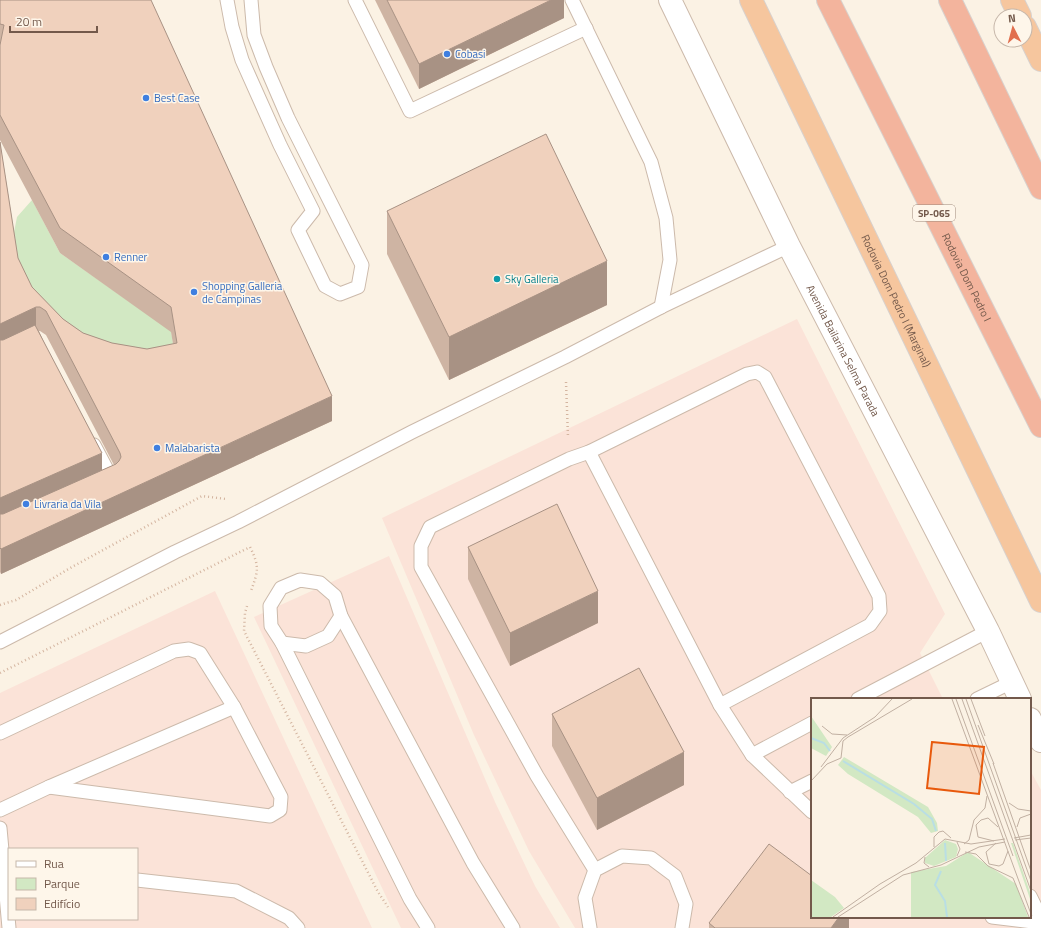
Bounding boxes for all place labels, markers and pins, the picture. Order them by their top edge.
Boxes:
place label: Cobasi [455,46,486,62]
marker: Cobasi [442,49,452,59]
place label: Best Case [154,90,200,106]
marker: Best Case [141,93,151,103]
place label: Renner [114,249,148,265]
marker: Renner [101,252,111,262]
place label: Sky Galleria [505,271,559,287]
marker: Sky Galleria [492,274,502,284]
place label: Shopping Galleria de Campinas [202,278,283,307]
marker: Shopping Galleria de Campinas [189,287,199,297]
place label: Malabarista [165,440,220,456]
marker: Malabarista [152,443,162,453]
place label: Livraria da Vila [34,496,102,512]
marker: Livraria da Vila [21,499,31,509]

